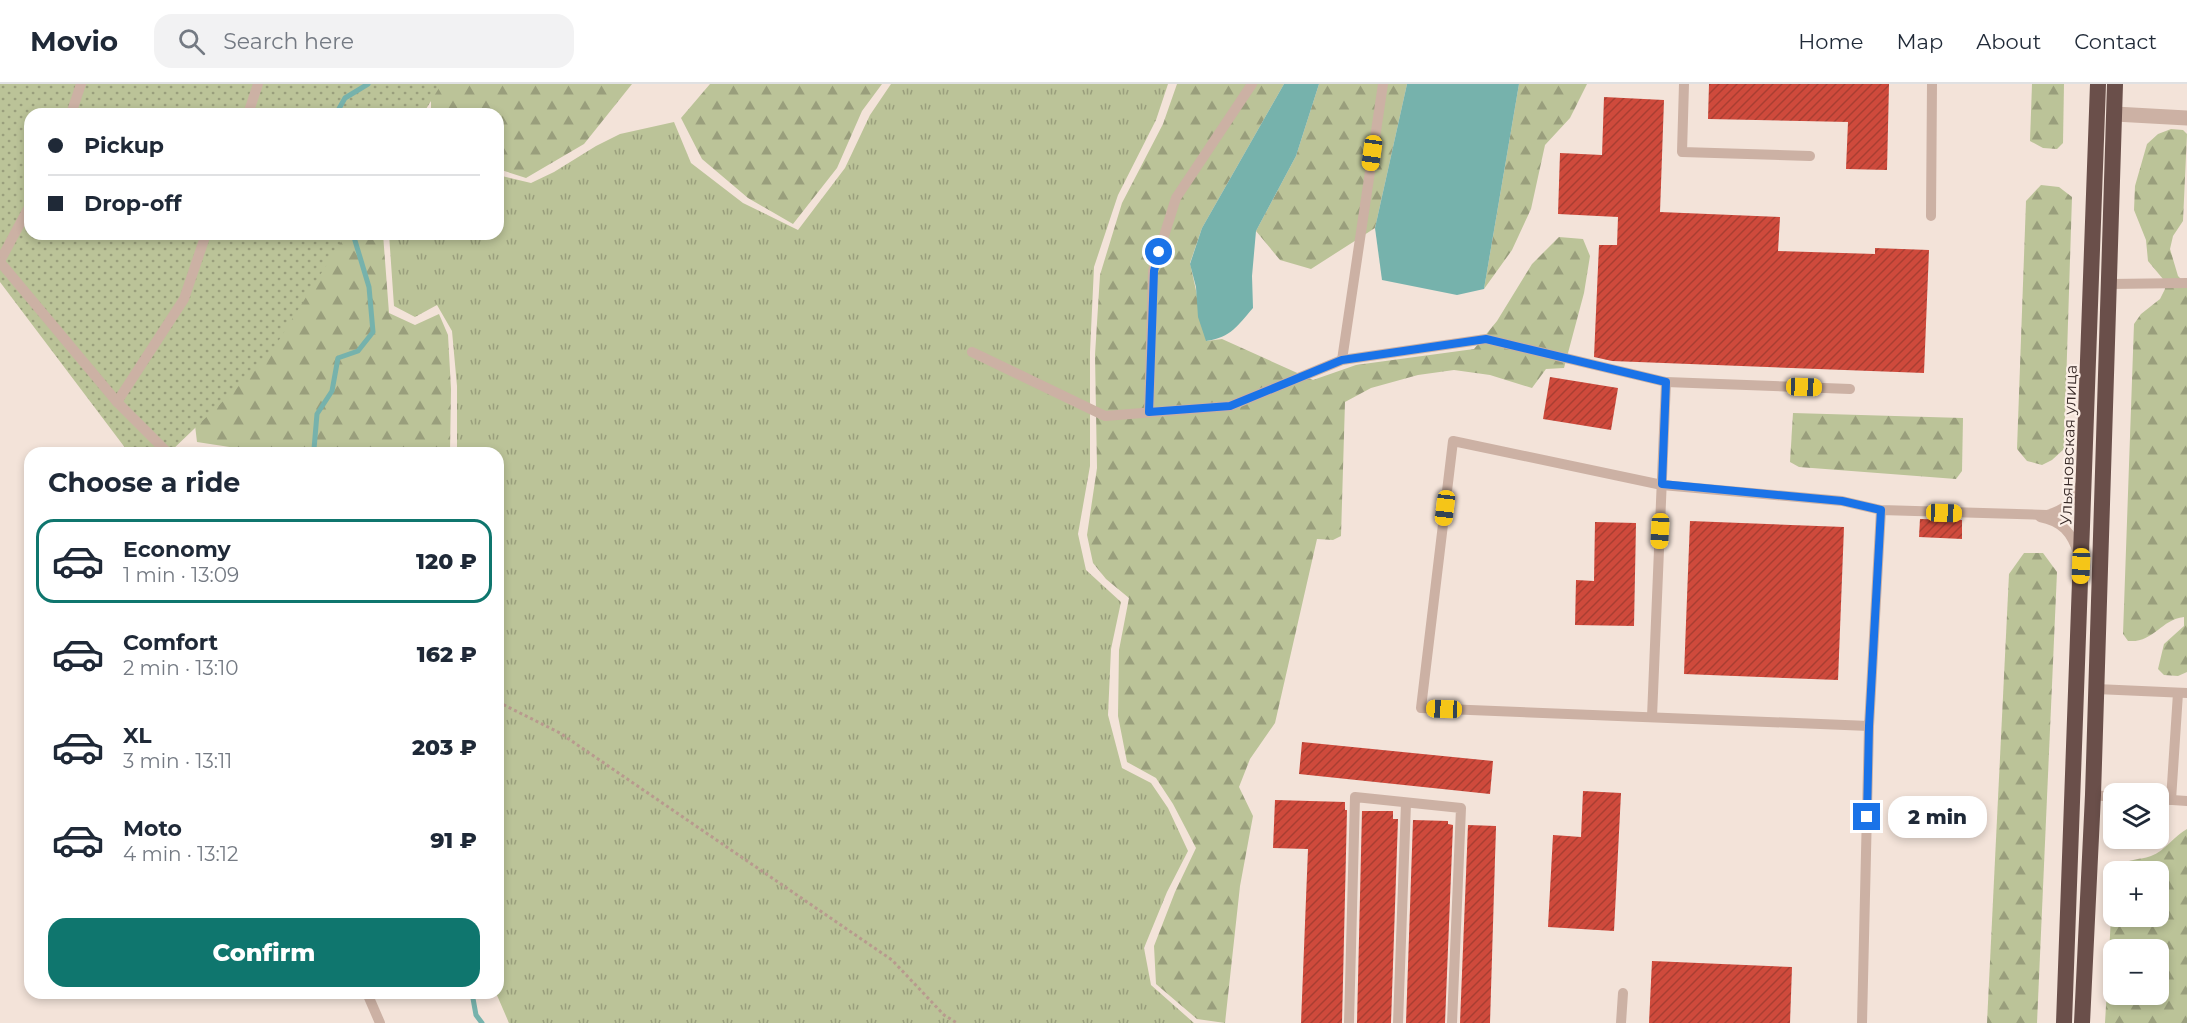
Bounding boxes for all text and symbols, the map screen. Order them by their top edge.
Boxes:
search box [154,14,574,68]
text: Movio [30,24,118,58]
icon: search [175,25,208,58]
text: Search here [223,28,354,55]
text: Home [1798,29,1863,54]
text: Map [1896,29,1943,54]
text: About [1976,29,2041,54]
text: Contact [2074,29,2157,54]
text: Pickup [84,132,164,159]
car [1361,134,1383,172]
text: Drop-off [84,190,182,217]
route start [1145,238,1172,265]
street label: Ульяновская улица [2056,364,2081,526]
car [1786,377,1822,397]
text: Choose a ride [48,466,240,499]
car [1434,489,1456,527]
car [1926,503,1962,523]
car [1650,513,1670,549]
icon: car [51,534,105,588]
text: Economy [123,536,231,563]
text: 120 ₽ [416,548,477,575]
car [2071,548,2091,584]
text: 1 min · 13:09 [123,563,239,587]
icon: car [51,627,105,681]
text: Comfort [123,629,218,656]
text: 162 ₽ [417,641,477,668]
text: 2 min · 13:10 [123,656,238,680]
car [1426,699,1462,719]
icon: car [51,720,105,774]
text: XL [123,722,152,749]
text: 203 ₽ [412,734,477,761]
text: 3 min · 13:11 [123,749,232,773]
map controls [2103,783,2169,1005]
button: layers [2103,783,2169,849]
callout: 2 min [1888,796,1987,838]
route end [1853,803,1880,830]
text: 2 min [1908,805,1967,829]
icon: car [51,813,105,867]
text: Moto [123,815,182,842]
text: 91 ₽ [430,827,477,854]
text: 4 min · 13:12 [123,842,238,866]
button: + [2103,861,2169,927]
button: Confirm [48,918,480,987]
button: − [2103,939,2169,1005]

